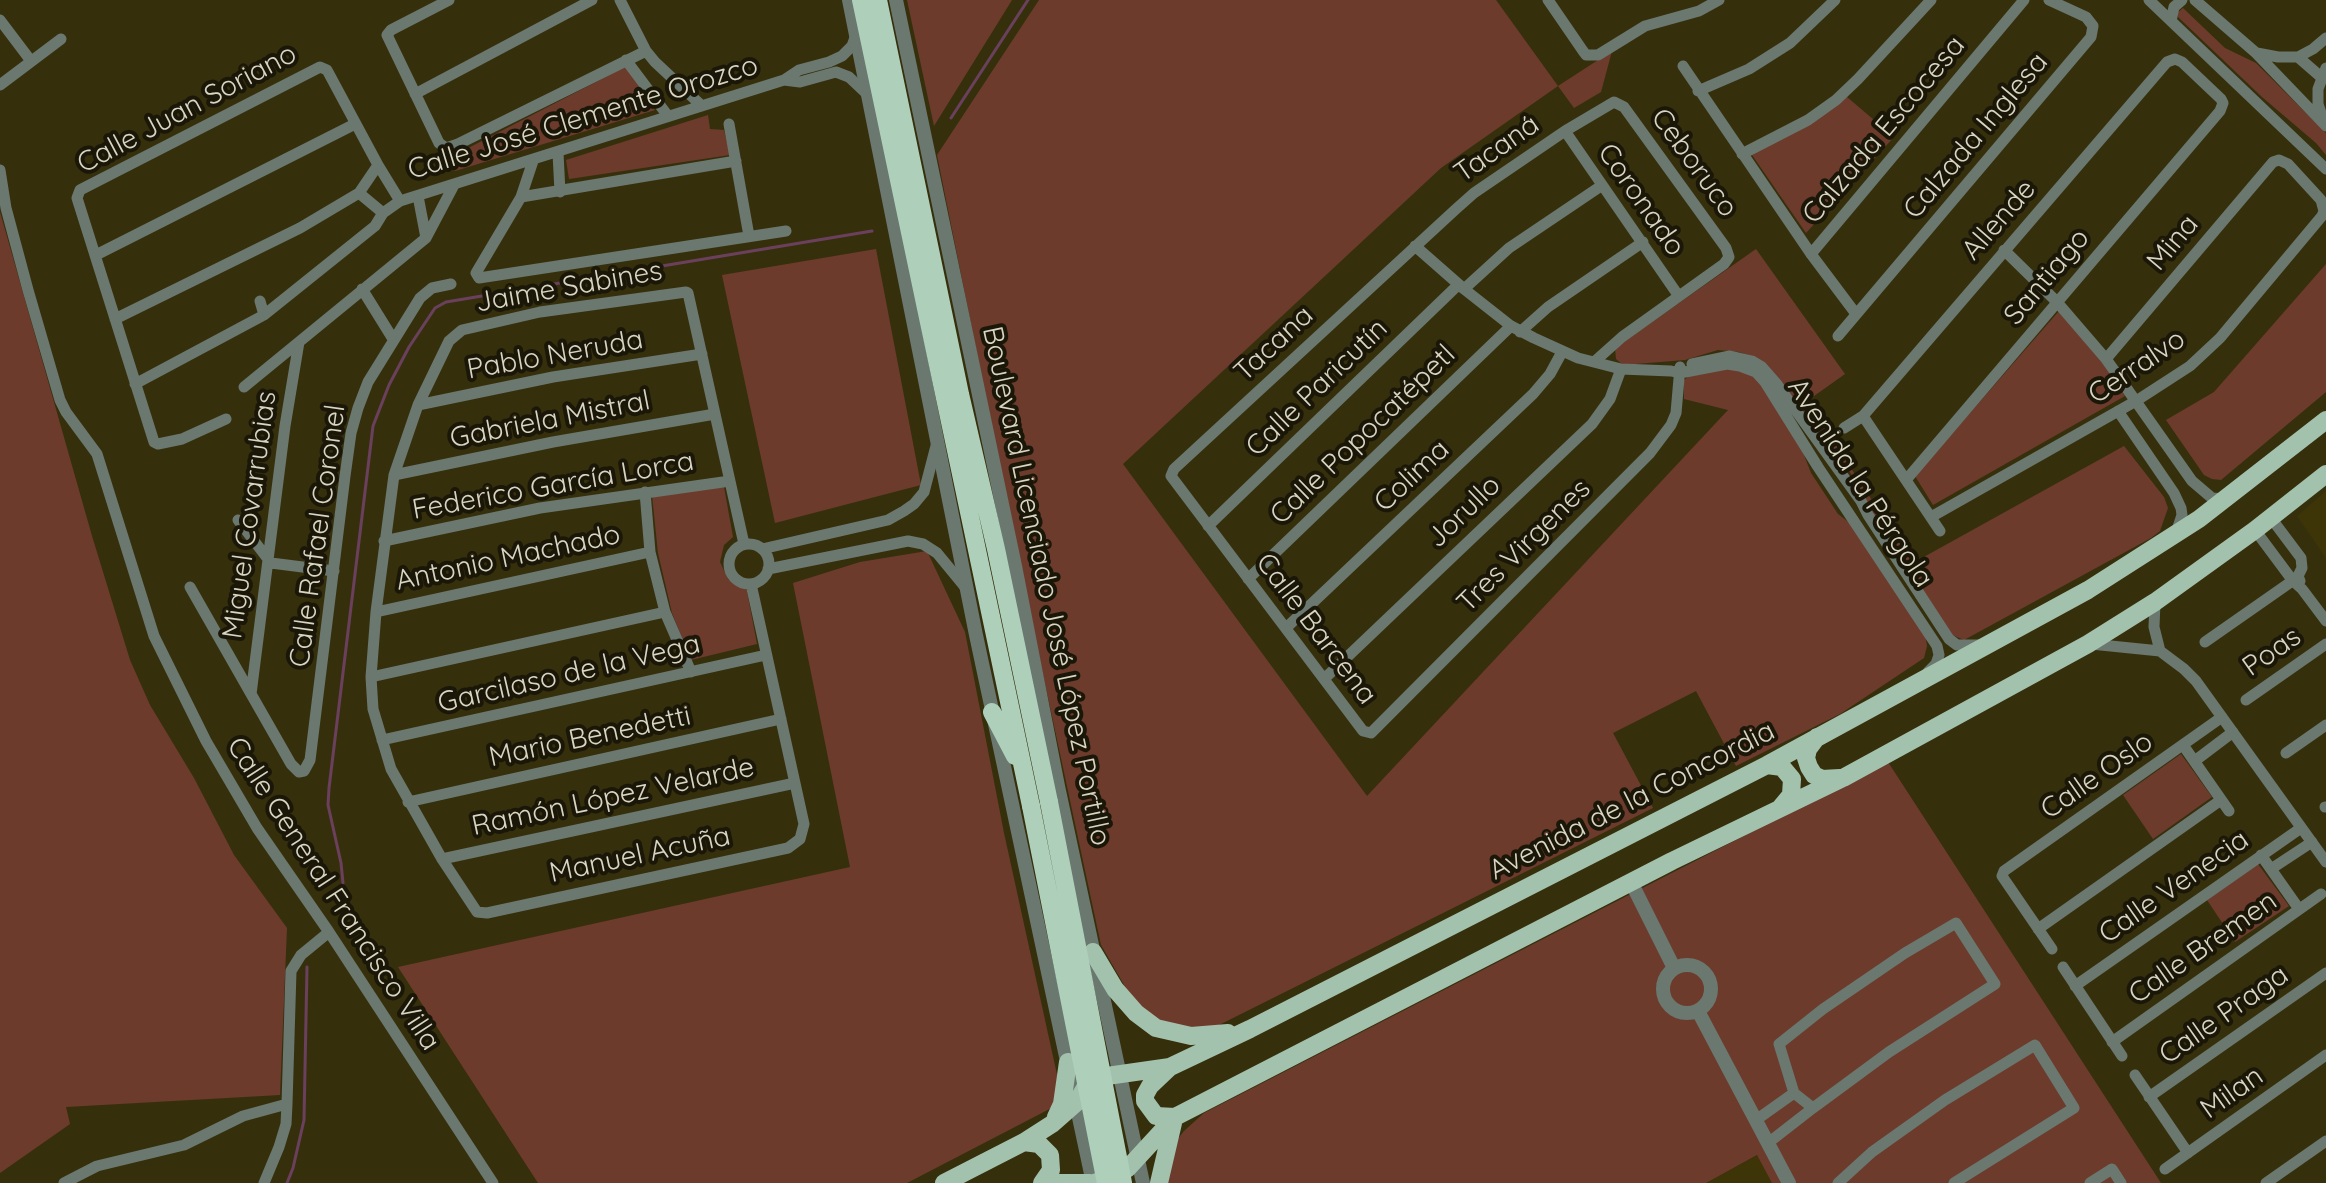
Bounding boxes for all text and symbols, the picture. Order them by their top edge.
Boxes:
street label: Calzada Escocesa [1796,29,1972,231]
street label: Calle Juan Soriano [72,37,302,181]
street label: Calzada Inglesa [1897,46,2055,226]
street label: Calle José Clemente Orozco [404,49,762,187]
street label: Ceboruco [1643,102,1745,224]
street label: Tacaná [1448,108,1546,190]
street label: Coronado [1590,137,1692,263]
street label: Allende [1955,173,2043,267]
street label: Mina [2140,208,2206,278]
street label: Santiago [1997,222,2097,332]
street label: Jaime Sabines [473,254,665,320]
street label: Tacana [1228,299,1320,389]
street label: Calle Paricutín [1239,312,1395,464]
street label: Cerralvo [2082,322,2192,412]
street label: Pablo Neruda [464,323,646,387]
street label: Boulevard Licenciado José López Portillo [974,323,1118,849]
street label: Calle Popocatépetl [1264,338,1462,532]
street label: Avenida la Pérgola [1780,372,1940,594]
street label: Gabriela Mistral [447,384,653,456]
street label: Miguel Covarrubias [216,389,284,641]
street label: Calle Rafael Coronel [283,403,353,669]
street label: Colima [1368,433,1456,519]
street label: Federico García Lorca [410,445,696,527]
street label: Jorullo [1420,469,1508,555]
street label: Tres Virgenes [1450,472,1598,620]
street label: Antonio Machado [393,518,623,598]
street label: Calle Barcena [1248,547,1384,711]
street label: Poas [2236,620,2308,684]
street label: Garcilaso de la Vega [435,627,703,721]
street label: Mario Benedetti [486,699,694,775]
street label: Avenida de la Concordia [1484,714,1780,888]
street label: Calle Oslo [2035,725,2159,827]
street label: Calle General Francisco Villa [219,731,447,1057]
street label: Ramón López Velarde [469,751,757,843]
street label: Manuel Acuña [547,819,733,891]
street label: Calle Venecia [2093,823,2255,951]
street label: Calle Bremen [2122,885,2284,1011]
street label: Calle Praga [2153,958,2295,1072]
street label: Milan [2194,1060,2270,1126]

